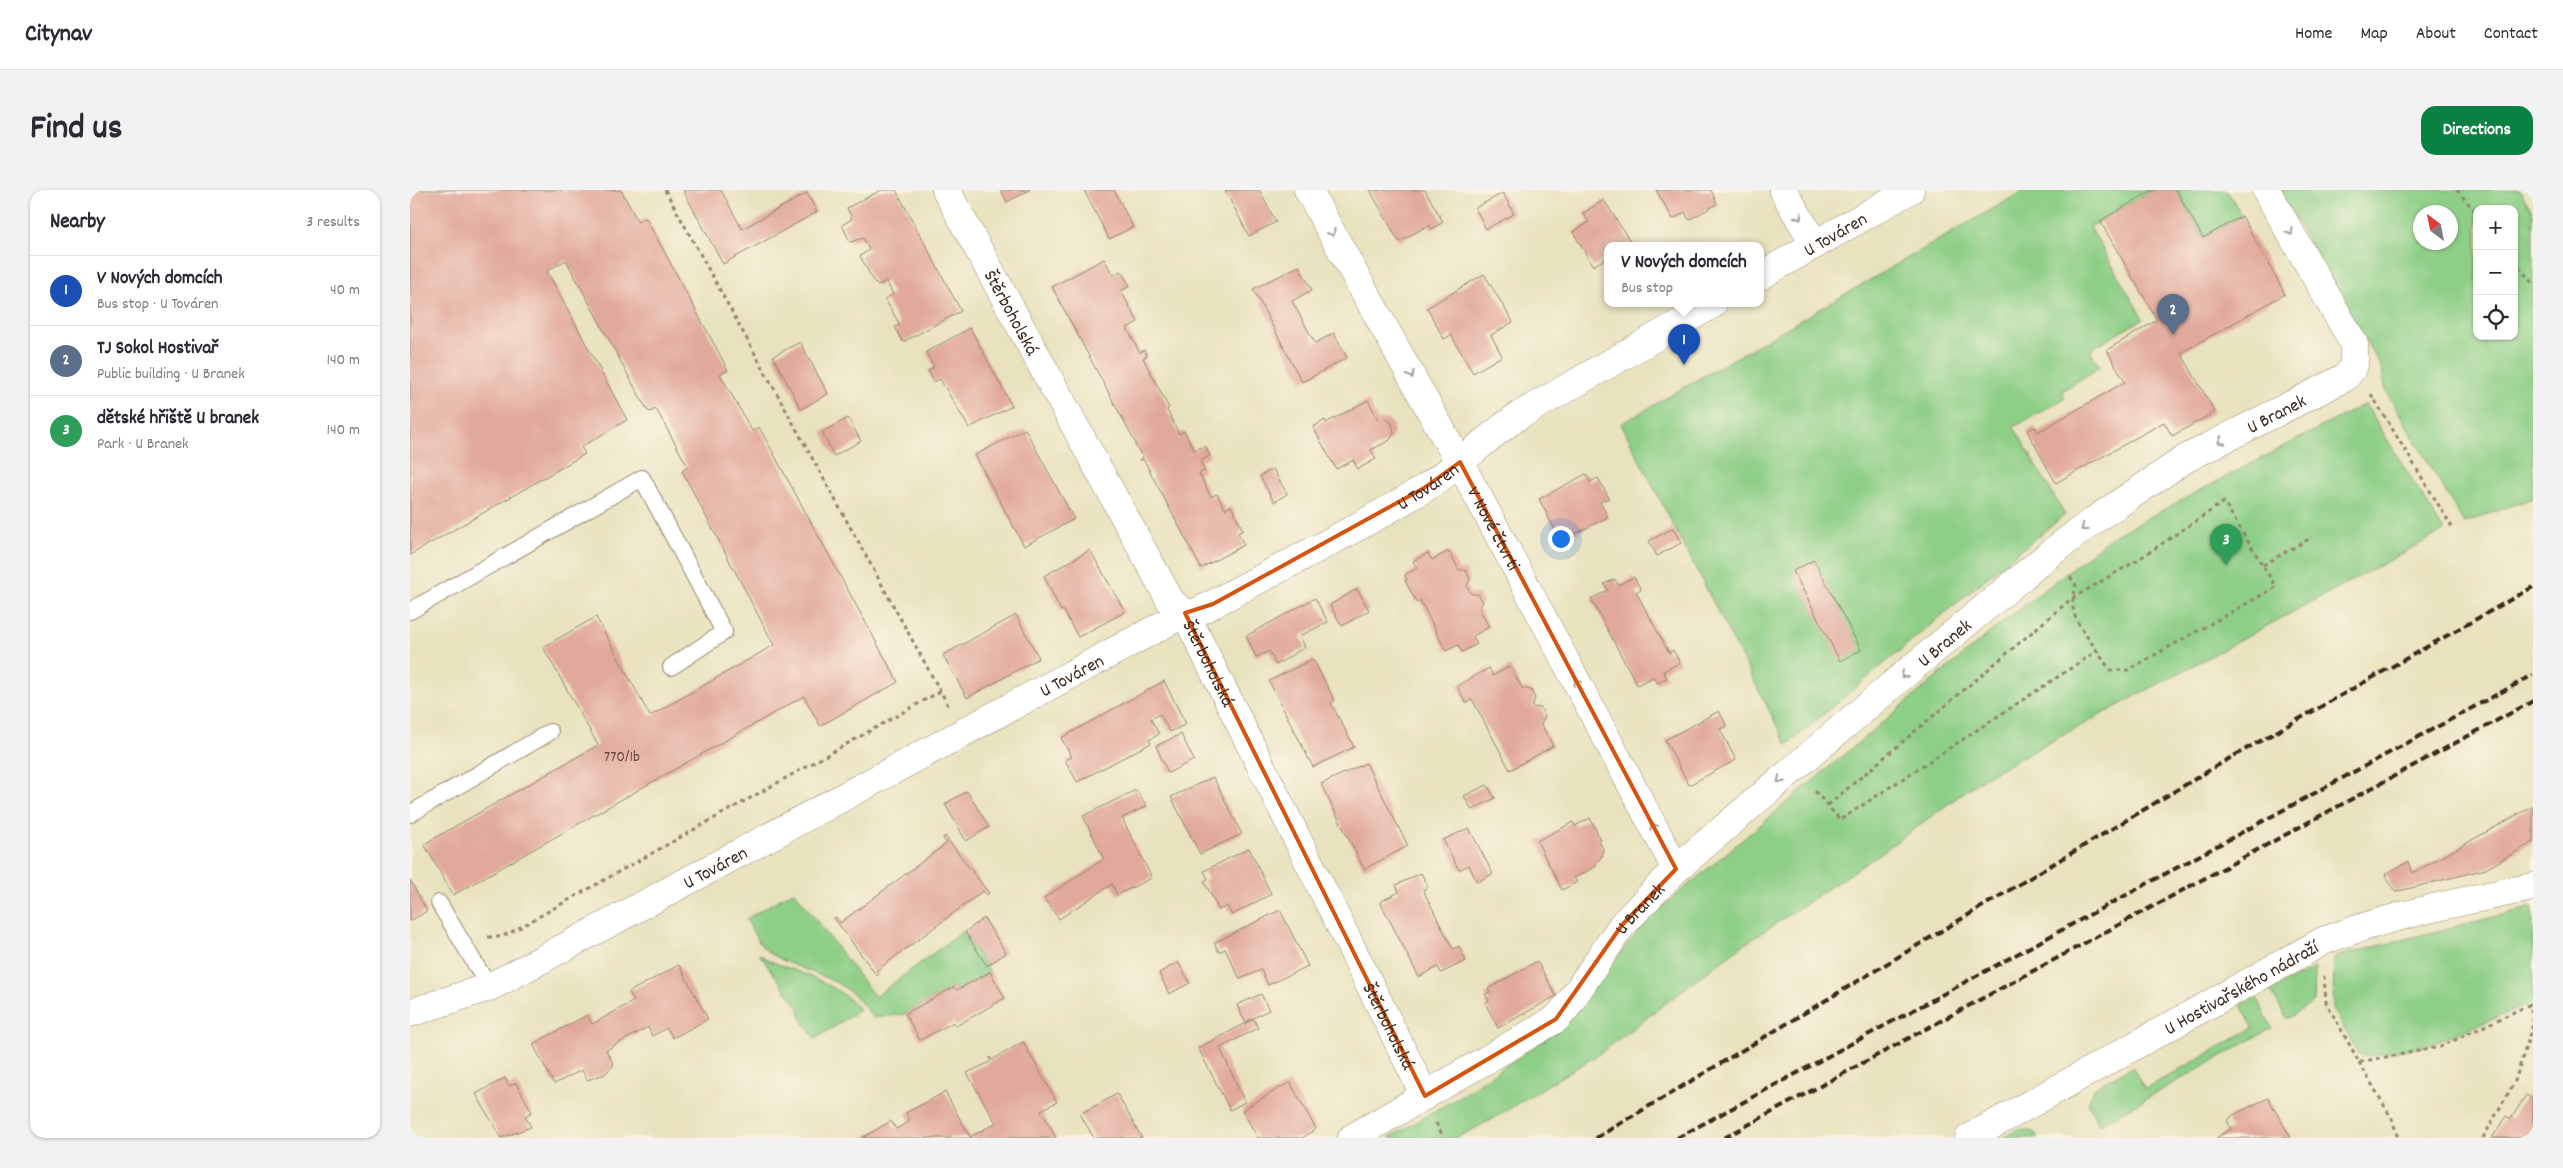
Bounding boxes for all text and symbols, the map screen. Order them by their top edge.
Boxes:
text: Citynav [25,18,92,52]
text: Home [2295,22,2332,47]
text: Map [2360,22,2388,47]
text: About [2416,22,2456,47]
text: Contact [2484,22,2538,47]
text: Find us [30,105,122,155]
button: Directions [2421,106,2533,155]
north arrow [2413,205,2458,250]
map controls [2473,205,2518,340]
button: + [2473,205,2518,250]
street label: U Továren [1799,207,1873,265]
text: Nearby [50,208,105,238]
text: 3 results [306,211,360,234]
one-way arrow [1793,212,1803,221]
one-way arrow [1326,227,1336,236]
one-way arrow [2284,227,2294,236]
popup [1604,242,1764,307]
text: V Nových domcích [1621,250,1747,277]
button: − [2473,250,2518,295]
text: V Nových domcích [97,266,223,293]
street label: Štěrboholská [975,266,1044,362]
text: Bus stop [1621,277,1673,300]
text: 1 [64,279,68,302]
text: 40 m [330,279,360,302]
text: Bus stop · U Továren [97,293,219,316]
pin: 2 [2157,294,2189,335]
button: locate [2473,295,2518,340]
pin: 1 [1668,324,1700,365]
text: TJ Sokol Hostivař [97,336,218,363]
text: 2 [63,349,70,372]
text: 140 m [326,349,360,372]
text: Public building · U Branek [97,363,245,386]
one-way arrow [1404,369,1414,378]
street label: U Branek [2243,389,2312,442]
text: dětské hřiště U branek [97,406,259,433]
text: 3 [62,419,70,442]
text: 140 m [326,419,360,442]
text: Park · U Branek [97,433,189,456]
one-way arrow [2218,435,2227,445]
street label: U Továren [1393,458,1466,519]
street label: V Nové čtvrti [1458,482,1525,577]
one-way arrow [2081,522,2090,530]
pin: 3 [2210,524,2242,565]
your location [1548,526,1574,552]
street label: U Branek [1913,614,1979,675]
street label: Štěrboholská [1174,616,1240,713]
street label: U Továren [1036,649,1110,706]
one-way arrow [1901,669,1910,678]
one-way arrow [1573,679,1583,688]
house number: 770/1b [604,746,640,769]
one-way arrow [1777,774,1786,783]
one-way arrow [1649,822,1659,831]
street label: U Továren [679,841,753,898]
street label: U Branek [1609,878,1673,941]
street label: U Hostivařského nádraží [2160,935,2326,1044]
street label: Štěrboholská [1354,979,1420,1076]

